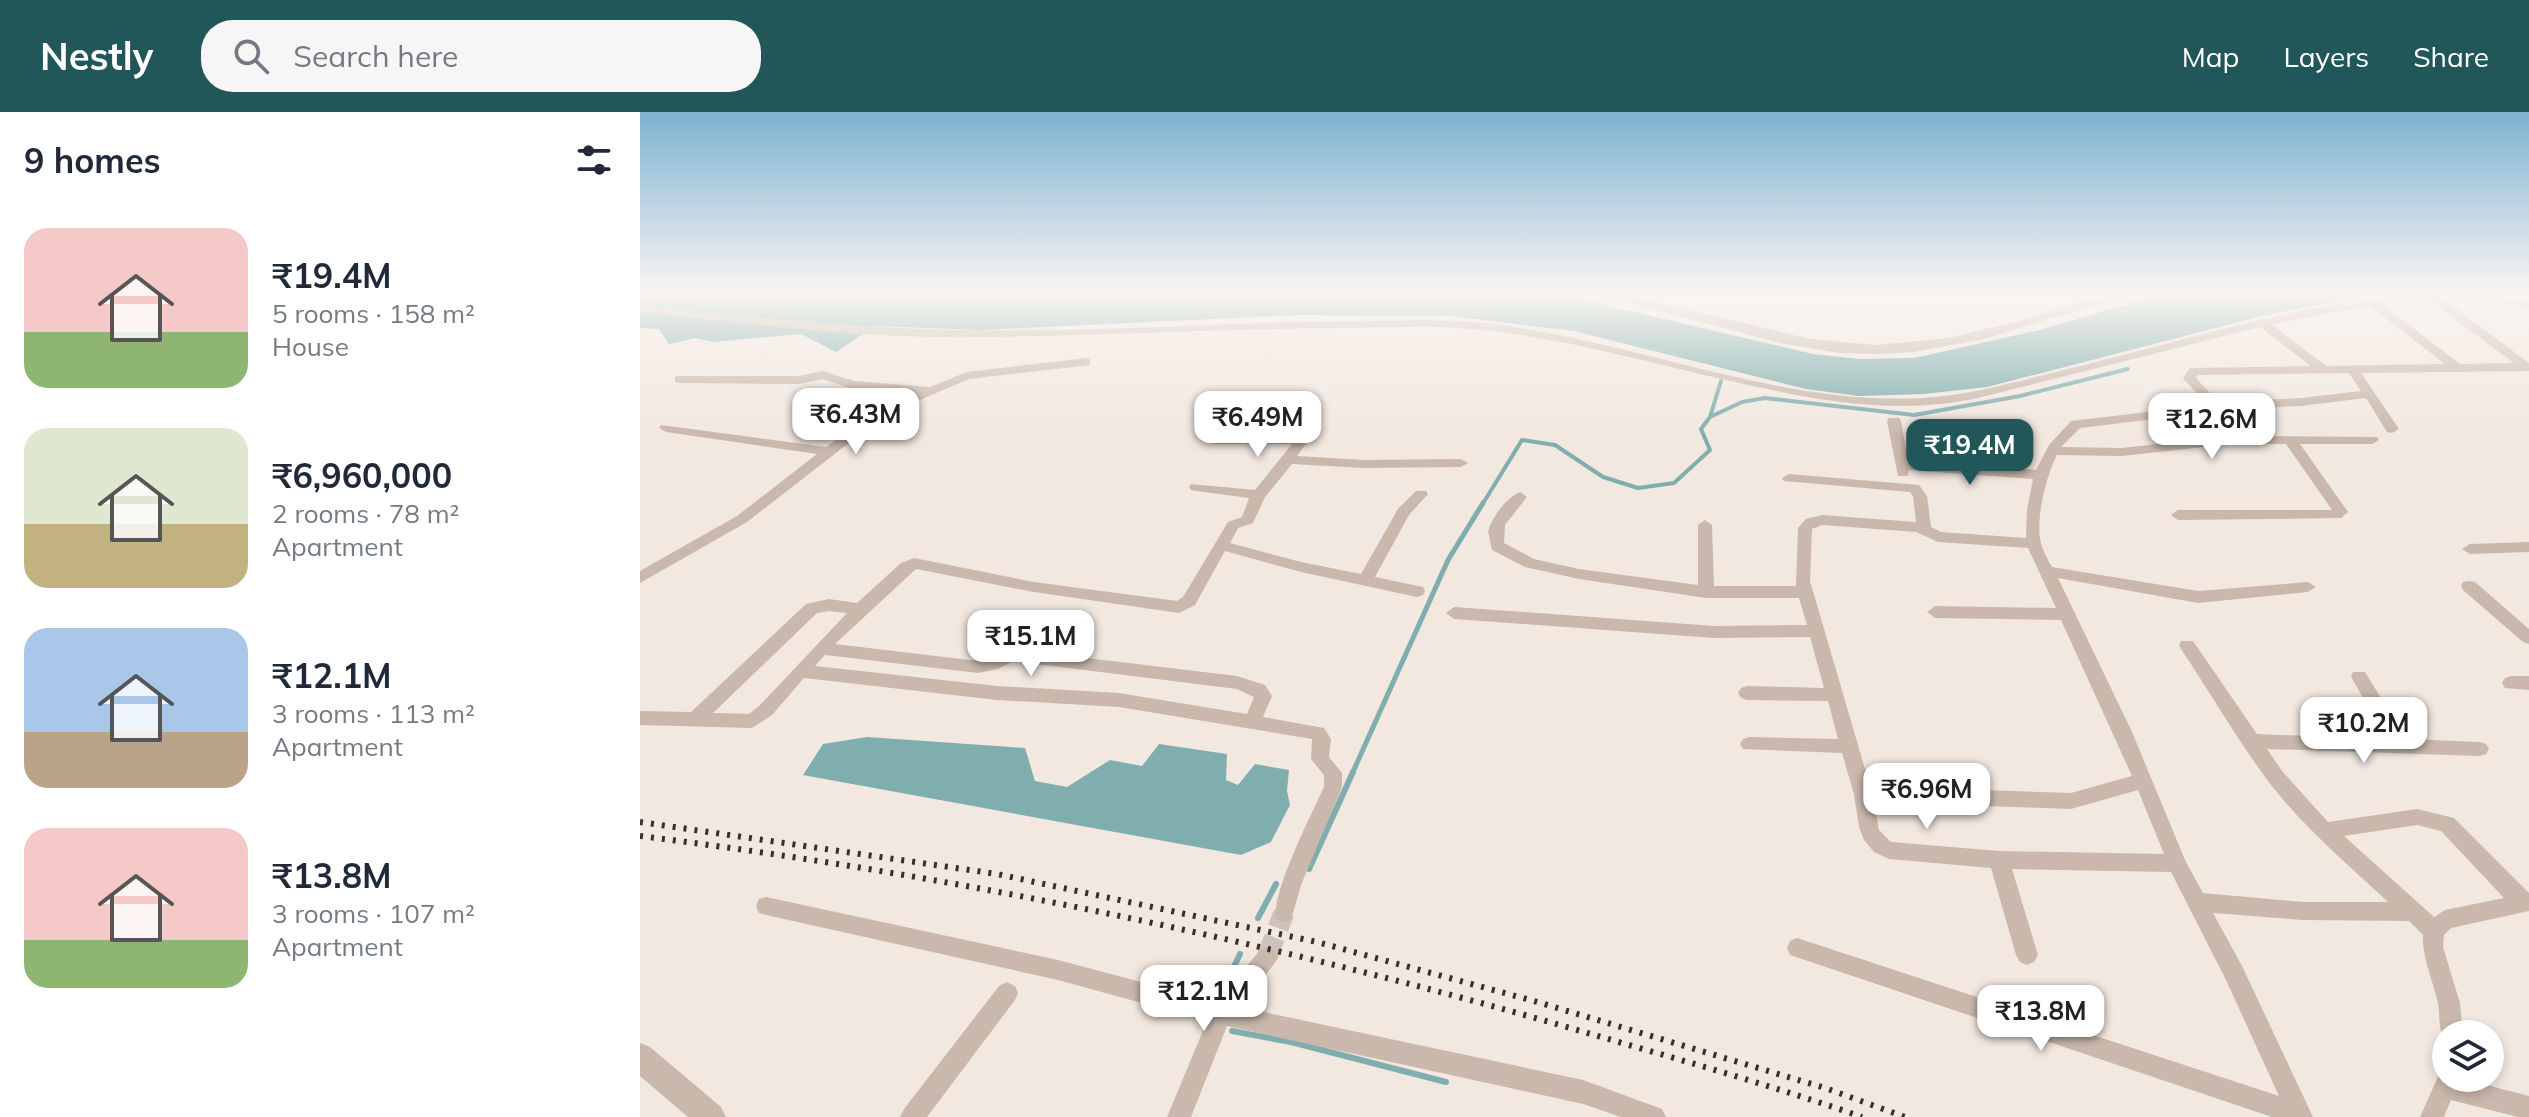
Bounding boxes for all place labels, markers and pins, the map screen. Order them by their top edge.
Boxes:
pin: ₹6.43M [791,388,921,456]
pin: ₹6.49M [1193,391,1323,459]
pin: ₹12.6M [2147,393,2277,461]
pin: ₹19.4M [1905,419,2035,487]
pin: ₹15.1M [966,610,1096,678]
pin: ₹10.2M [2299,697,2429,765]
pin: ₹6.96M [1862,763,1992,831]
pin: ₹12.1M [1139,965,1269,1033]
pin: ₹13.8M [1976,985,2106,1053]

